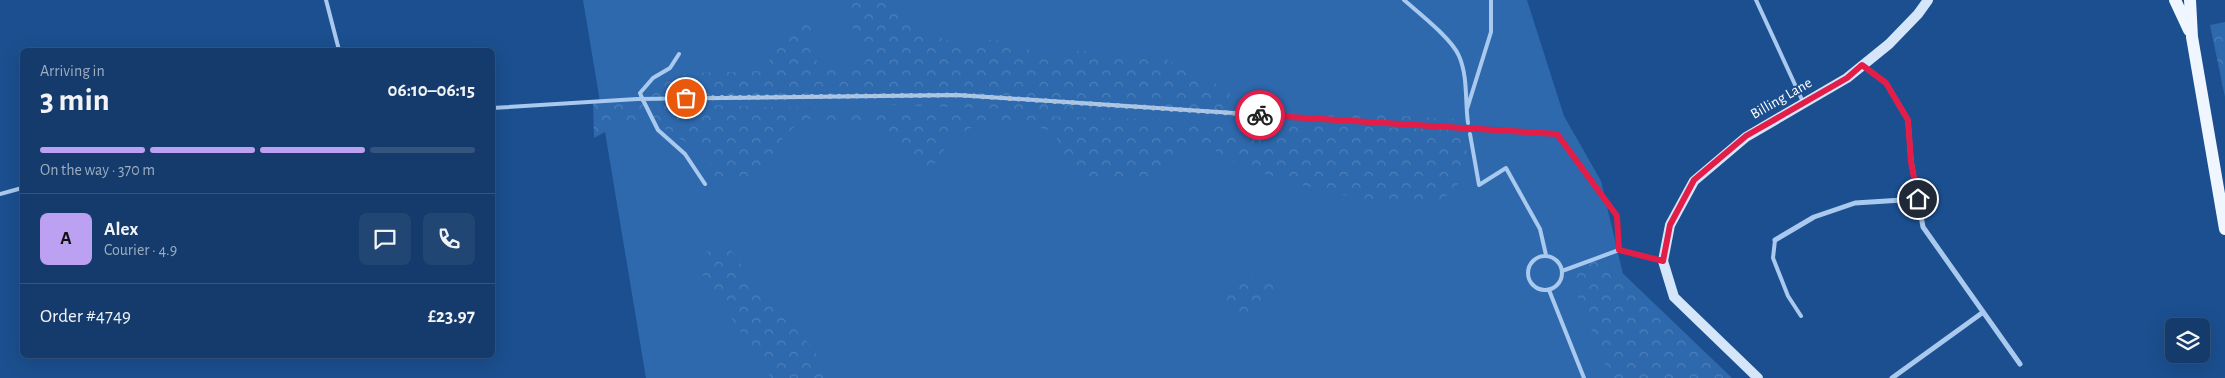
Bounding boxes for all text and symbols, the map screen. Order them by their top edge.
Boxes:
text: Arriving in [40,63,105,79]
street label: Billing Lane [1748,75,1814,122]
pin [665,77,707,119]
text: 06:10–06:15 [388,81,475,100]
text: 3 min [40,84,110,116]
icon: bag [672,84,700,112]
courier [1235,90,1285,140]
icon: bike [1246,101,1274,129]
text: On the way · 370 m [40,162,155,178]
pin [1897,178,1939,220]
icon: home [1904,185,1932,213]
button: chat [359,213,411,265]
button: phone [423,213,475,265]
text: Alex [104,220,138,239]
text: A [60,229,72,248]
text: Courier · 4.9 [104,242,177,258]
text: Order #4749 [40,307,131,326]
text: £23.97 [428,307,475,326]
map controls [2165,318,2210,363]
button: layers [2165,318,2210,363]

